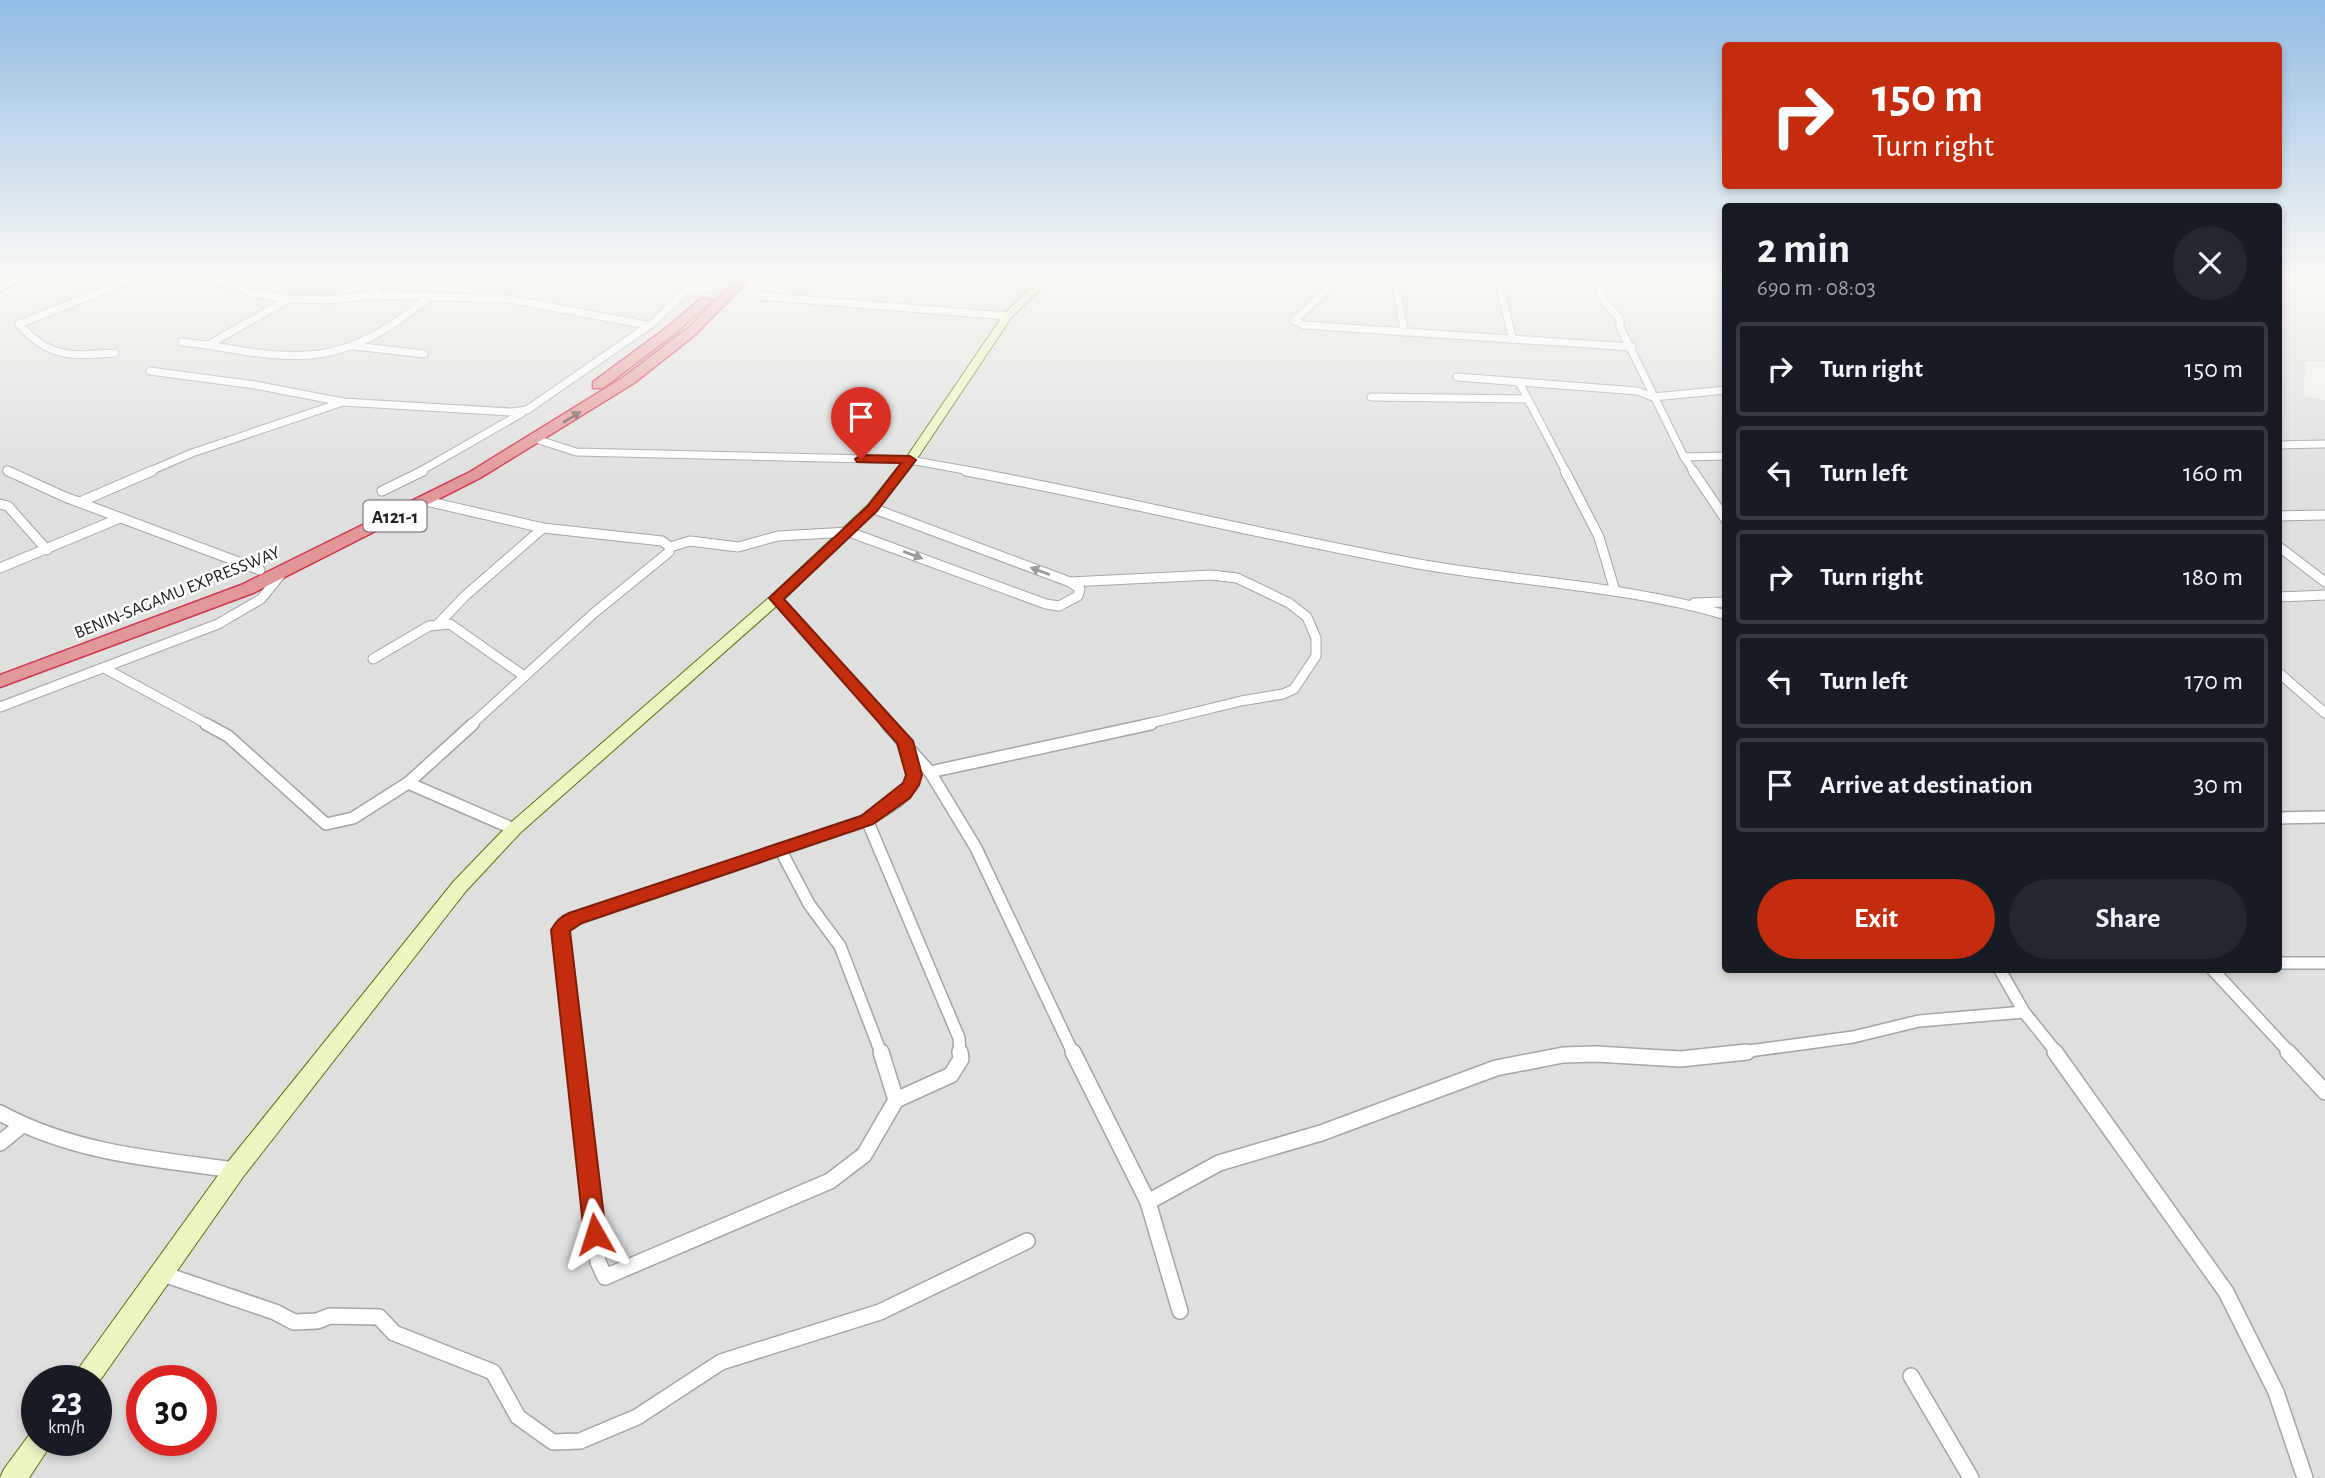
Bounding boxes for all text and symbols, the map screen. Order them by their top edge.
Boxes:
icon: right [1757,70,1848,161]
text: 150 m [1872,72,1983,121]
text: Turn right [1872,130,1994,162]
button: close [2173,226,2247,300]
text: 2 min [1757,228,1850,270]
text: 690 m · 08:03 [1757,277,1876,300]
icon: right [1761,350,1799,388]
text: Turn right [1820,356,1923,382]
text: 150 m [2184,356,2243,382]
pin [831,387,891,459]
icon: arrive [842,398,880,436]
one-way arrow [563,410,582,423]
icon: left [1761,454,1799,492]
text: Turn left [1820,460,1908,486]
text: 160 m [2183,460,2243,486]
road number: A121-1 [364,500,426,531]
street label: BENIN-SAGAMU EXPRESSWAY [72,543,283,643]
one-way arrow [903,550,924,561]
icon: right [1761,558,1799,596]
text: Turn right [1820,564,1923,590]
text: 180 m [2183,564,2243,590]
one-way arrow [1029,565,1050,576]
icon: left [1761,662,1799,700]
text: Turn left [1820,668,1908,694]
text: 170 m [2184,668,2243,694]
icon: arrive [1761,766,1799,804]
text: Arrive at destination [1820,772,2033,798]
text: 30 m [2193,772,2243,798]
button: Exit [1757,879,1995,959]
button: Share [2009,879,2247,959]
position arrow [558,1197,632,1271]
speed limit sign: 30 [126,1365,217,1456]
text: 23 [51,1384,82,1419]
text: km/h [48,1419,85,1437]

